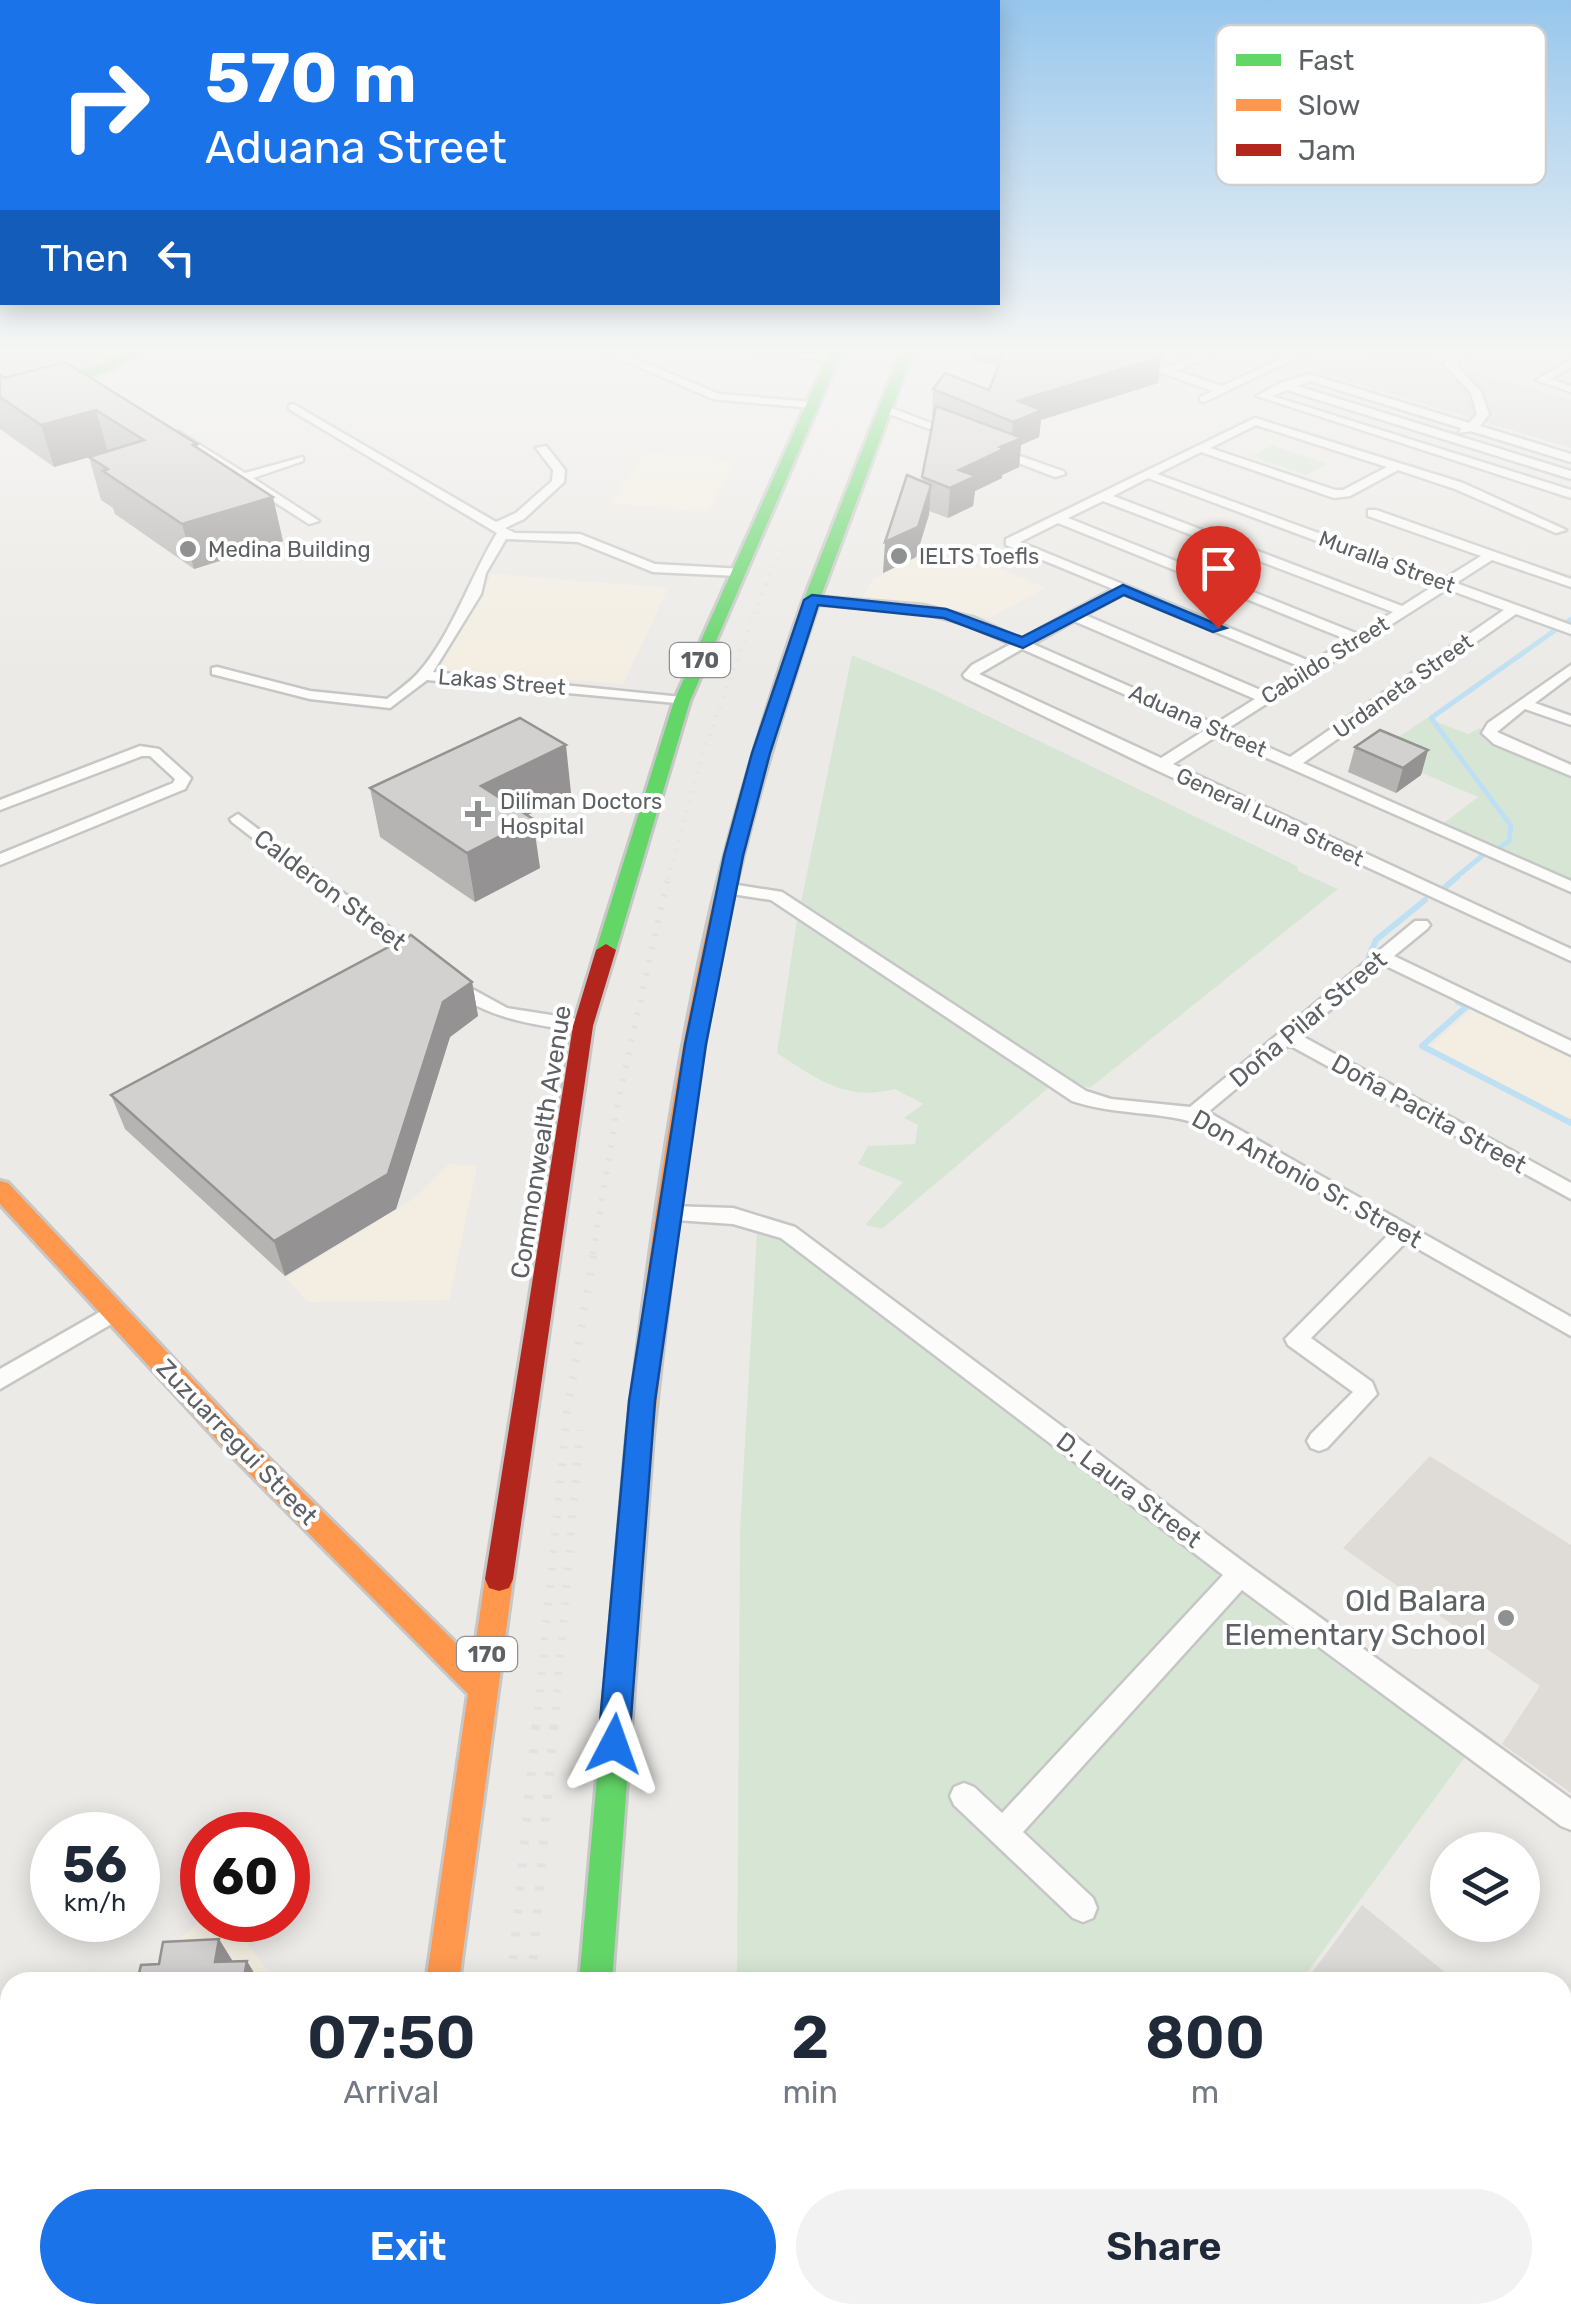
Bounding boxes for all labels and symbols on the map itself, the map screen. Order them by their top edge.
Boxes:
legend [1216,25,1546,185]
text: Fast [1298,44,1354,77]
text: Slow [1298,89,1360,122]
text: Jam [1298,134,1356,167]
street label: Muralla Street [1315,525,1459,599]
pin [1176,526,1261,629]
place label: Medina Building [208,536,371,563]
marker: Medina Building [177,538,199,560]
place label: IELTS Toefls [919,543,1039,570]
marker: IELTS Toefls [888,545,910,567]
street label: Cabildo Street [1256,610,1394,710]
street label: Urdaneta Street [1328,628,1478,744]
road number: 170 [670,643,730,677]
street label: Lakas Street [437,663,567,701]
street label: Aduana Street [1125,679,1271,764]
street label: General Luna Street [1172,762,1368,872]
place label: Diliman Doctors Hospital [500,788,662,840]
marker: Diliman Doctors Hospital [465,801,491,827]
street label: Calderon Street [248,823,412,957]
street label: Doña Pilar Street [1224,945,1393,1093]
street label: Commonwealth Avenue [505,1003,577,1281]
street label: Doña Pacita Street [1327,1048,1532,1180]
street label: Don Antonio Sr. Street [1187,1104,1427,1254]
street label: Zuzuarregui Street [151,1353,323,1531]
street label: D. Laura Street [1051,1426,1207,1554]
place label: Old Balara Elementary School [1224,1583,1486,1653]
marker: Old Balara Elementary School [1495,1607,1517,1629]
road number: 170 [457,1637,517,1671]
position arrow [562,1692,666,1796]
speed limit sign: 60 [180,1812,310,1942]

